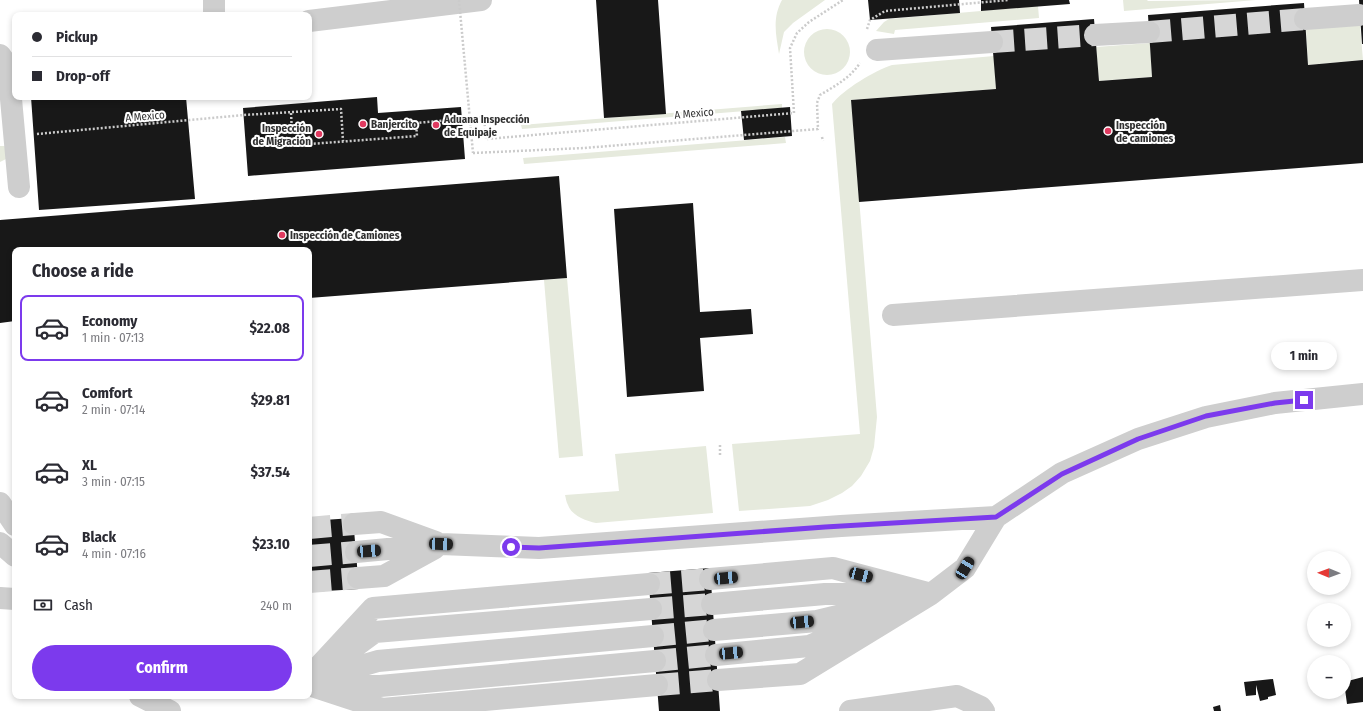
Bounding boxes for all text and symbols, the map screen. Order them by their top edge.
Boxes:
text: Pickup [56,28,98,46]
text: Drop-off [56,67,110,85]
street label: A Mexico [674,105,714,122]
street label: A Mexico [125,108,165,125]
place label: Aduana Inspección de Equipaje [443,113,530,139]
place label: Banjercito [371,118,418,131]
marker: Banjercito [358,119,368,129]
place label: Inspección de camiones [1116,119,1173,145]
marker: Aduana Inspección de Equipaje [431,120,441,130]
place label: Inspección de Migración [252,122,311,148]
marker: Inspección de camiones [1103,126,1113,136]
marker: Inspección de Migración [314,129,324,139]
place label: Inspección de Camiones [290,229,400,242]
marker: Inspección de Camiones [277,230,287,240]
text: Choose a ride [32,260,134,282]
icon: car [34,310,70,346]
text: Economy [82,312,137,330]
text: $22.08 [249,319,290,337]
text: 1 min · 07:13 [82,330,144,345]
callout: 1 min [1271,342,1337,370]
text: 1 min [1290,348,1318,363]
icon: car [34,382,70,418]
text: Comfort [82,384,133,402]
text: $29.81 [251,391,290,409]
route end [1295,391,1313,409]
text: 2 min · 07:14 [82,402,145,417]
icon: car [34,454,70,490]
text: XL [82,456,97,474]
text: $37.54 [250,463,290,481]
text: 3 min · 07:15 [82,474,145,489]
icon: car [34,526,70,562]
text: Black [82,528,116,546]
text: $23.10 [252,535,290,553]
car [429,538,453,550]
route start [502,538,520,556]
car [357,544,381,558]
text: 4 min · 07:16 [82,546,146,561]
north arrow [1307,551,1351,595]
map controls [1307,551,1351,699]
car [954,555,976,581]
car [848,566,874,584]
car [714,571,738,585]
icon: cash [32,594,54,616]
text: Cash [64,596,93,614]
text: 240 m [260,598,292,613]
button: + [1307,603,1351,647]
car [790,615,814,629]
button: Confirm [32,645,292,691]
car [719,646,743,660]
button: − [1307,655,1351,699]

